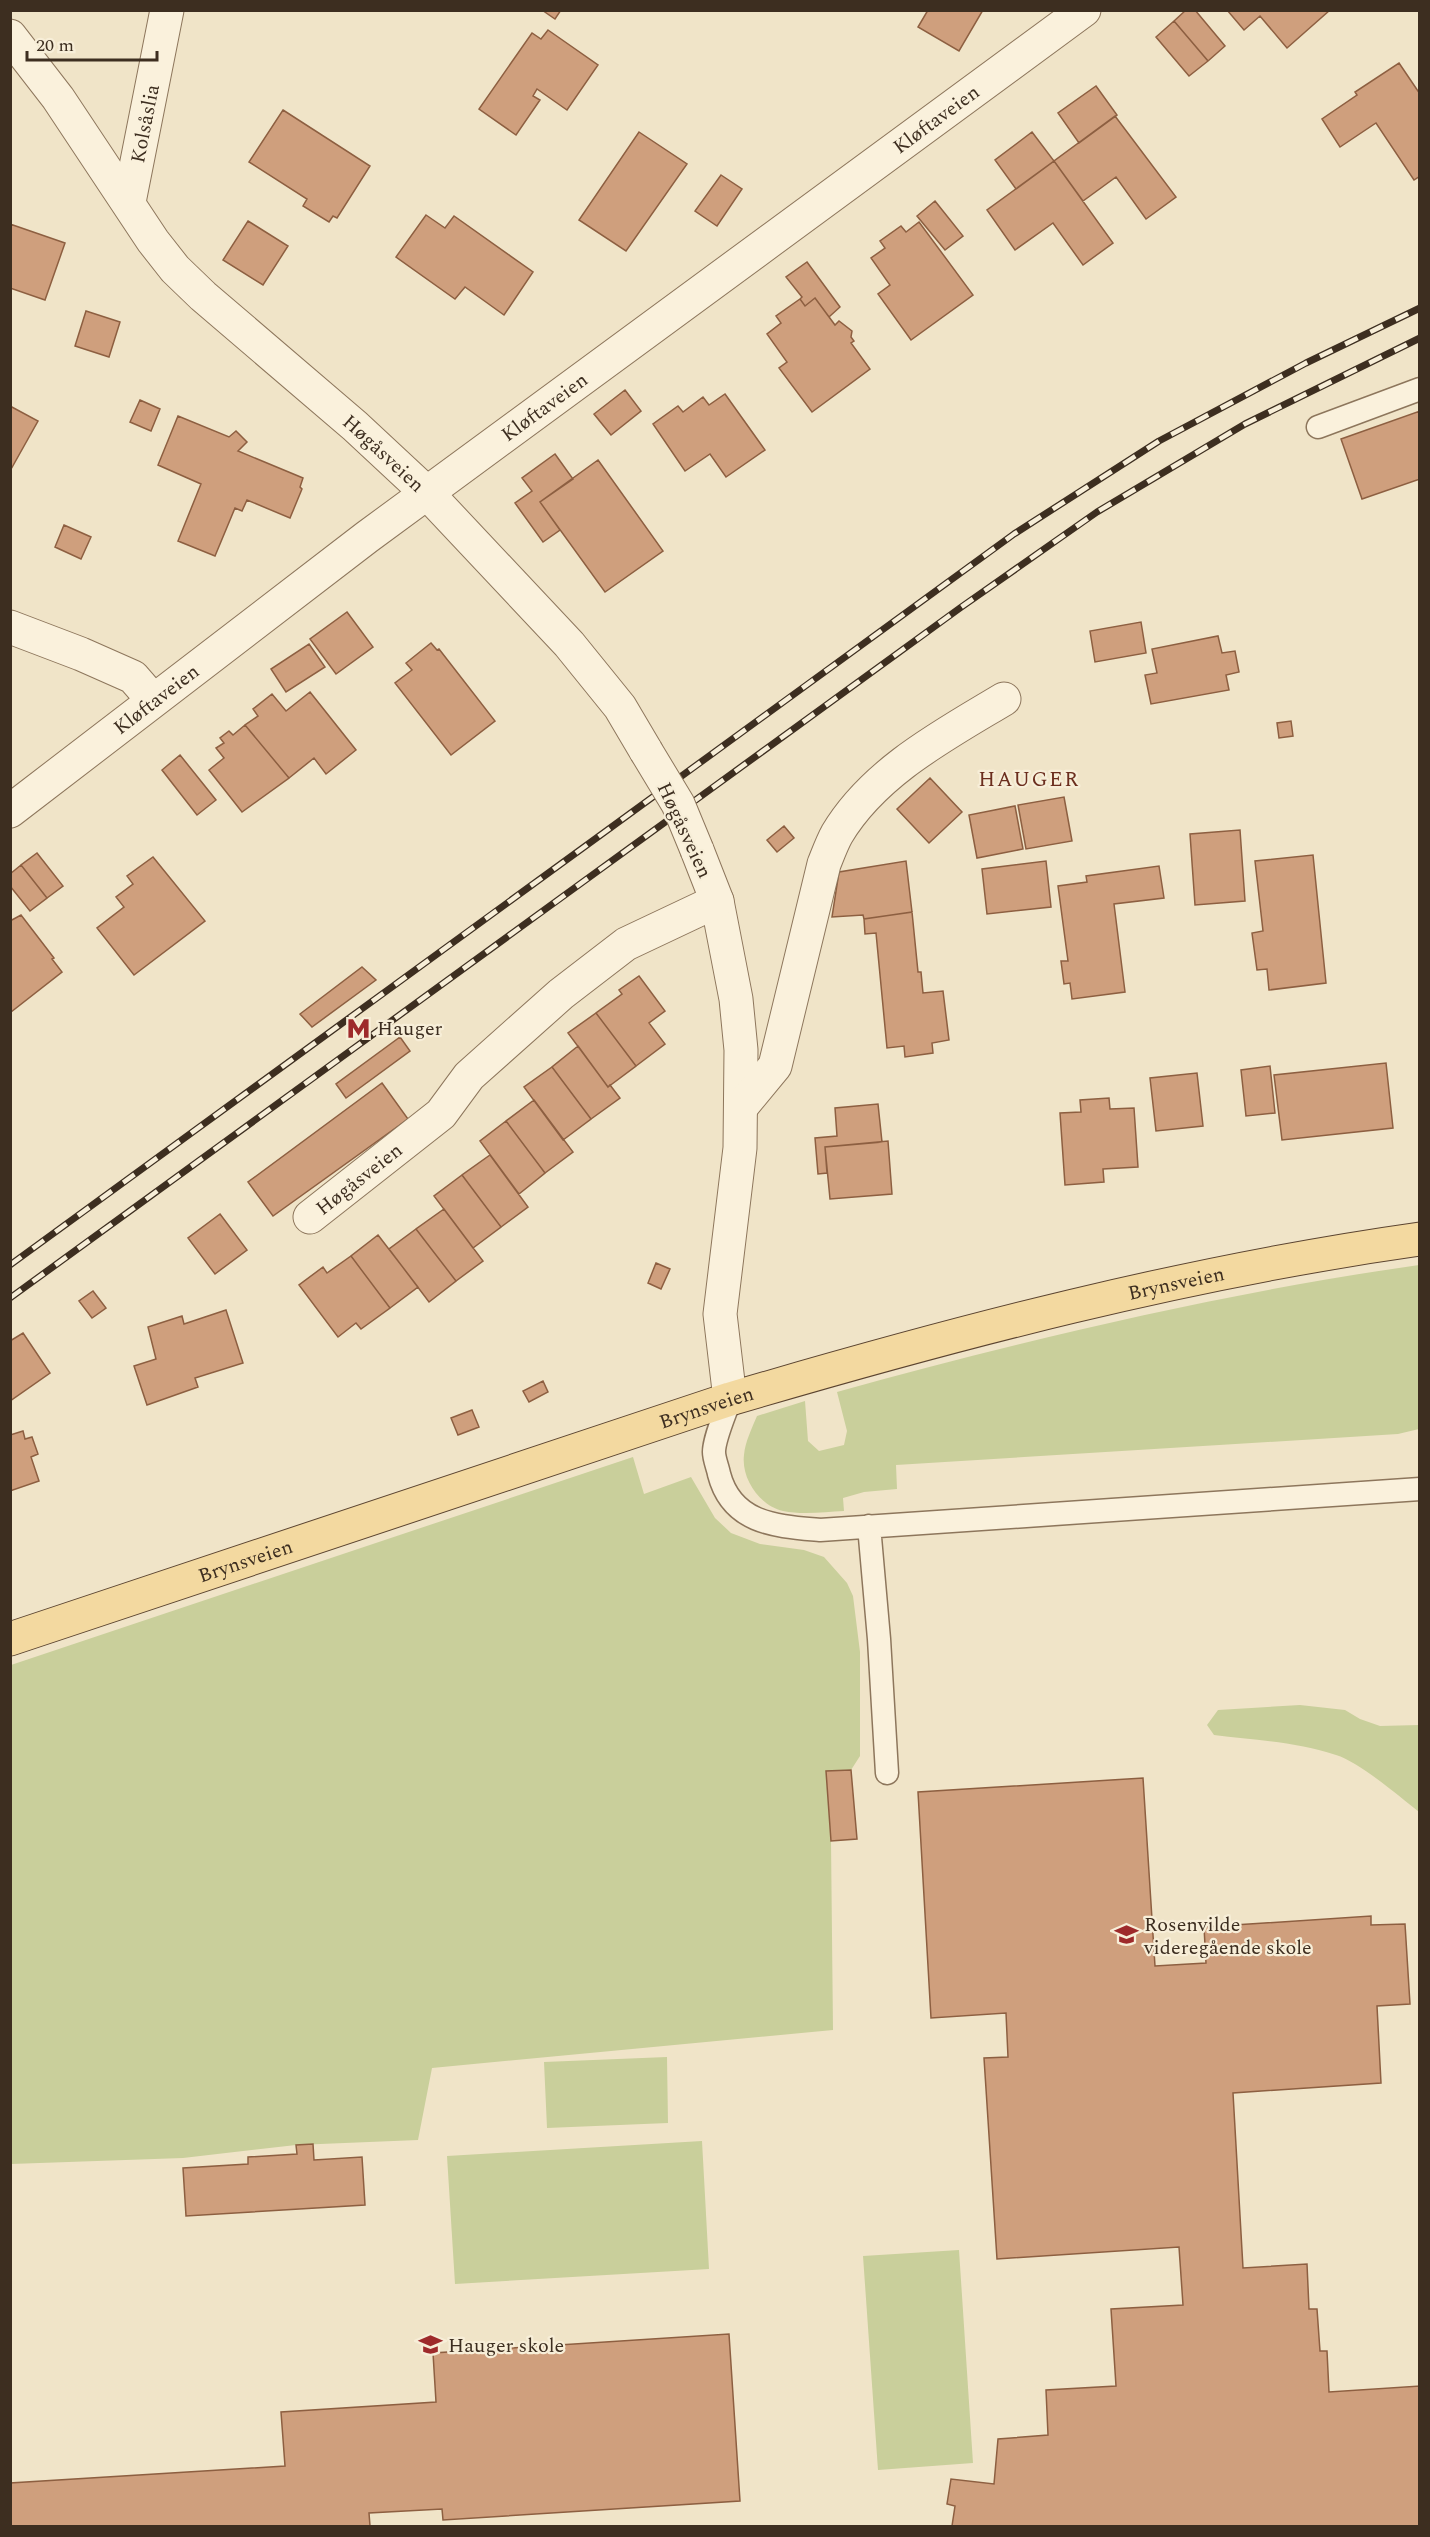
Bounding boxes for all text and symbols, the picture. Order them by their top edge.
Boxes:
scale bar [27,24,158,62]
text: 20 m [36,32,74,59]
street label: Kløftaveien [887,78,986,162]
street label: Kolsåslia [123,82,168,166]
street label: Kløftaveien [495,365,595,450]
street label: Høgåsveien [335,407,431,500]
street label: Kløftaveien [107,657,206,742]
district label: HAUGER [978,764,1080,796]
street label: Høgåsveien [649,777,719,883]
place label: Hauger [377,1014,443,1044]
metro station icon: Hauger [346,1015,372,1041]
street label: Høgåsveien [310,1136,409,1223]
street label: Brynsveien [1125,1259,1227,1309]
street label: Brynsveien [655,1379,758,1438]
street label: Brynsveien [194,1532,297,1591]
place label: Rosenvilde videregående skole [1143,1910,1312,1963]
school or university icon: Rosenvilde videregående skole [1113,1922,1139,1948]
place label: Hauger skole [448,2331,564,2361]
school or university icon: Hauger skole [417,2332,443,2358]

